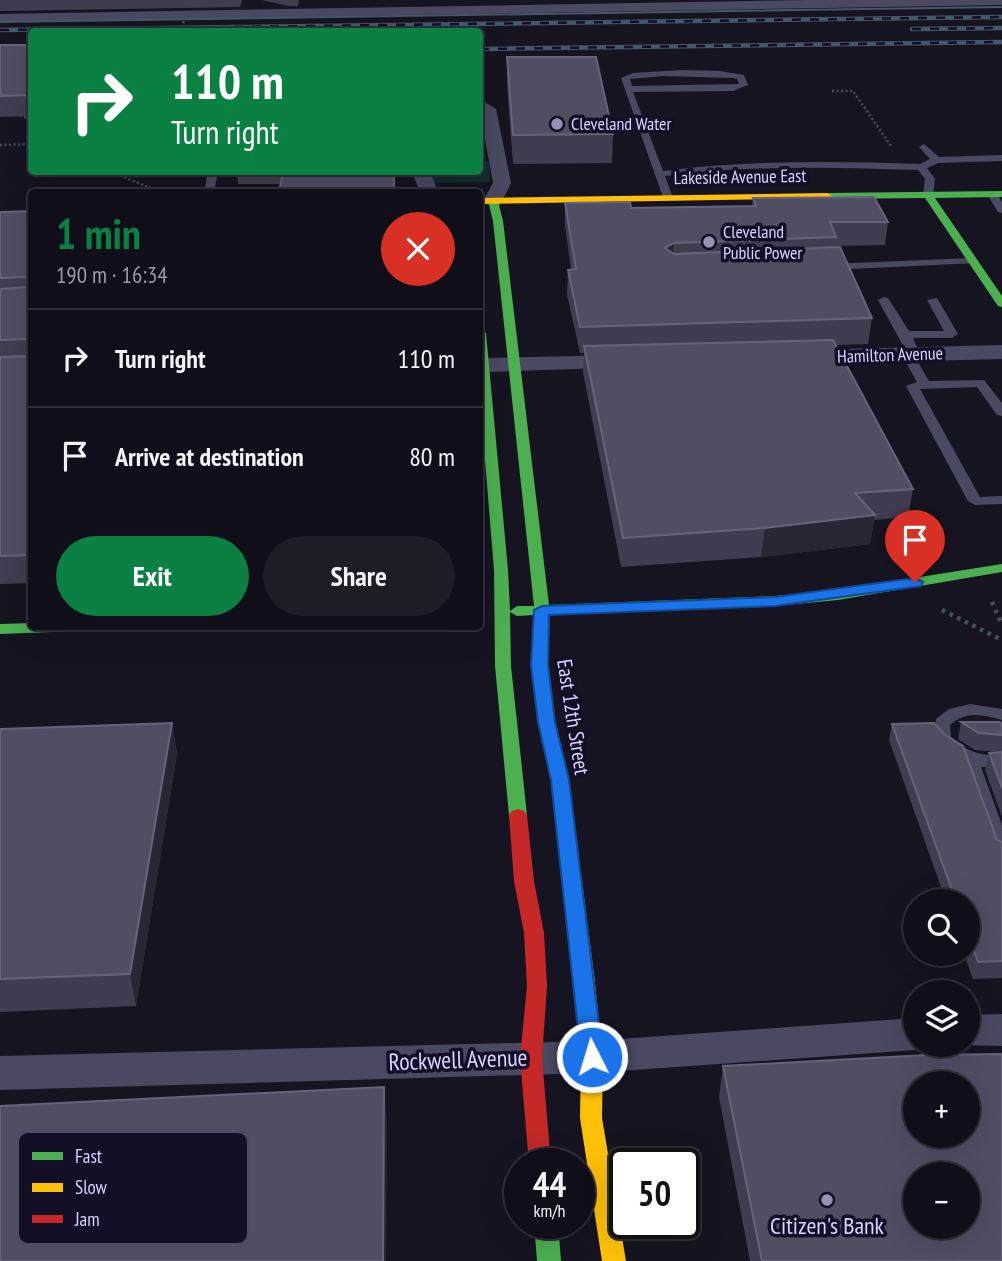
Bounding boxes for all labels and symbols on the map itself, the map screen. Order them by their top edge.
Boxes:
place label: Cleveland Water [571,112,672,135]
marker: Cleveland Water [549,116,565,132]
street label: Lakeside Avenue East [674,164,806,189]
place label: Cleveland Public Power [723,220,802,264]
marker: Cleveland Public Power [701,234,717,250]
street label: Hamilton Avenue [837,341,943,368]
pin [885,510,945,582]
street label: East 12th Street [551,657,596,777]
position arrow [555,1020,629,1094]
street label: Rockwell Avenue [388,1042,528,1077]
legend [18,1132,248,1244]
text: Fast [75,1144,103,1168]
speed limit sign: 50 [609,1148,700,1239]
text: Slow [75,1175,108,1199]
marker: Citizen's Bank [819,1192,835,1208]
text: Jam [74,1207,100,1231]
place label: Citizen's Bank [770,1210,885,1241]

